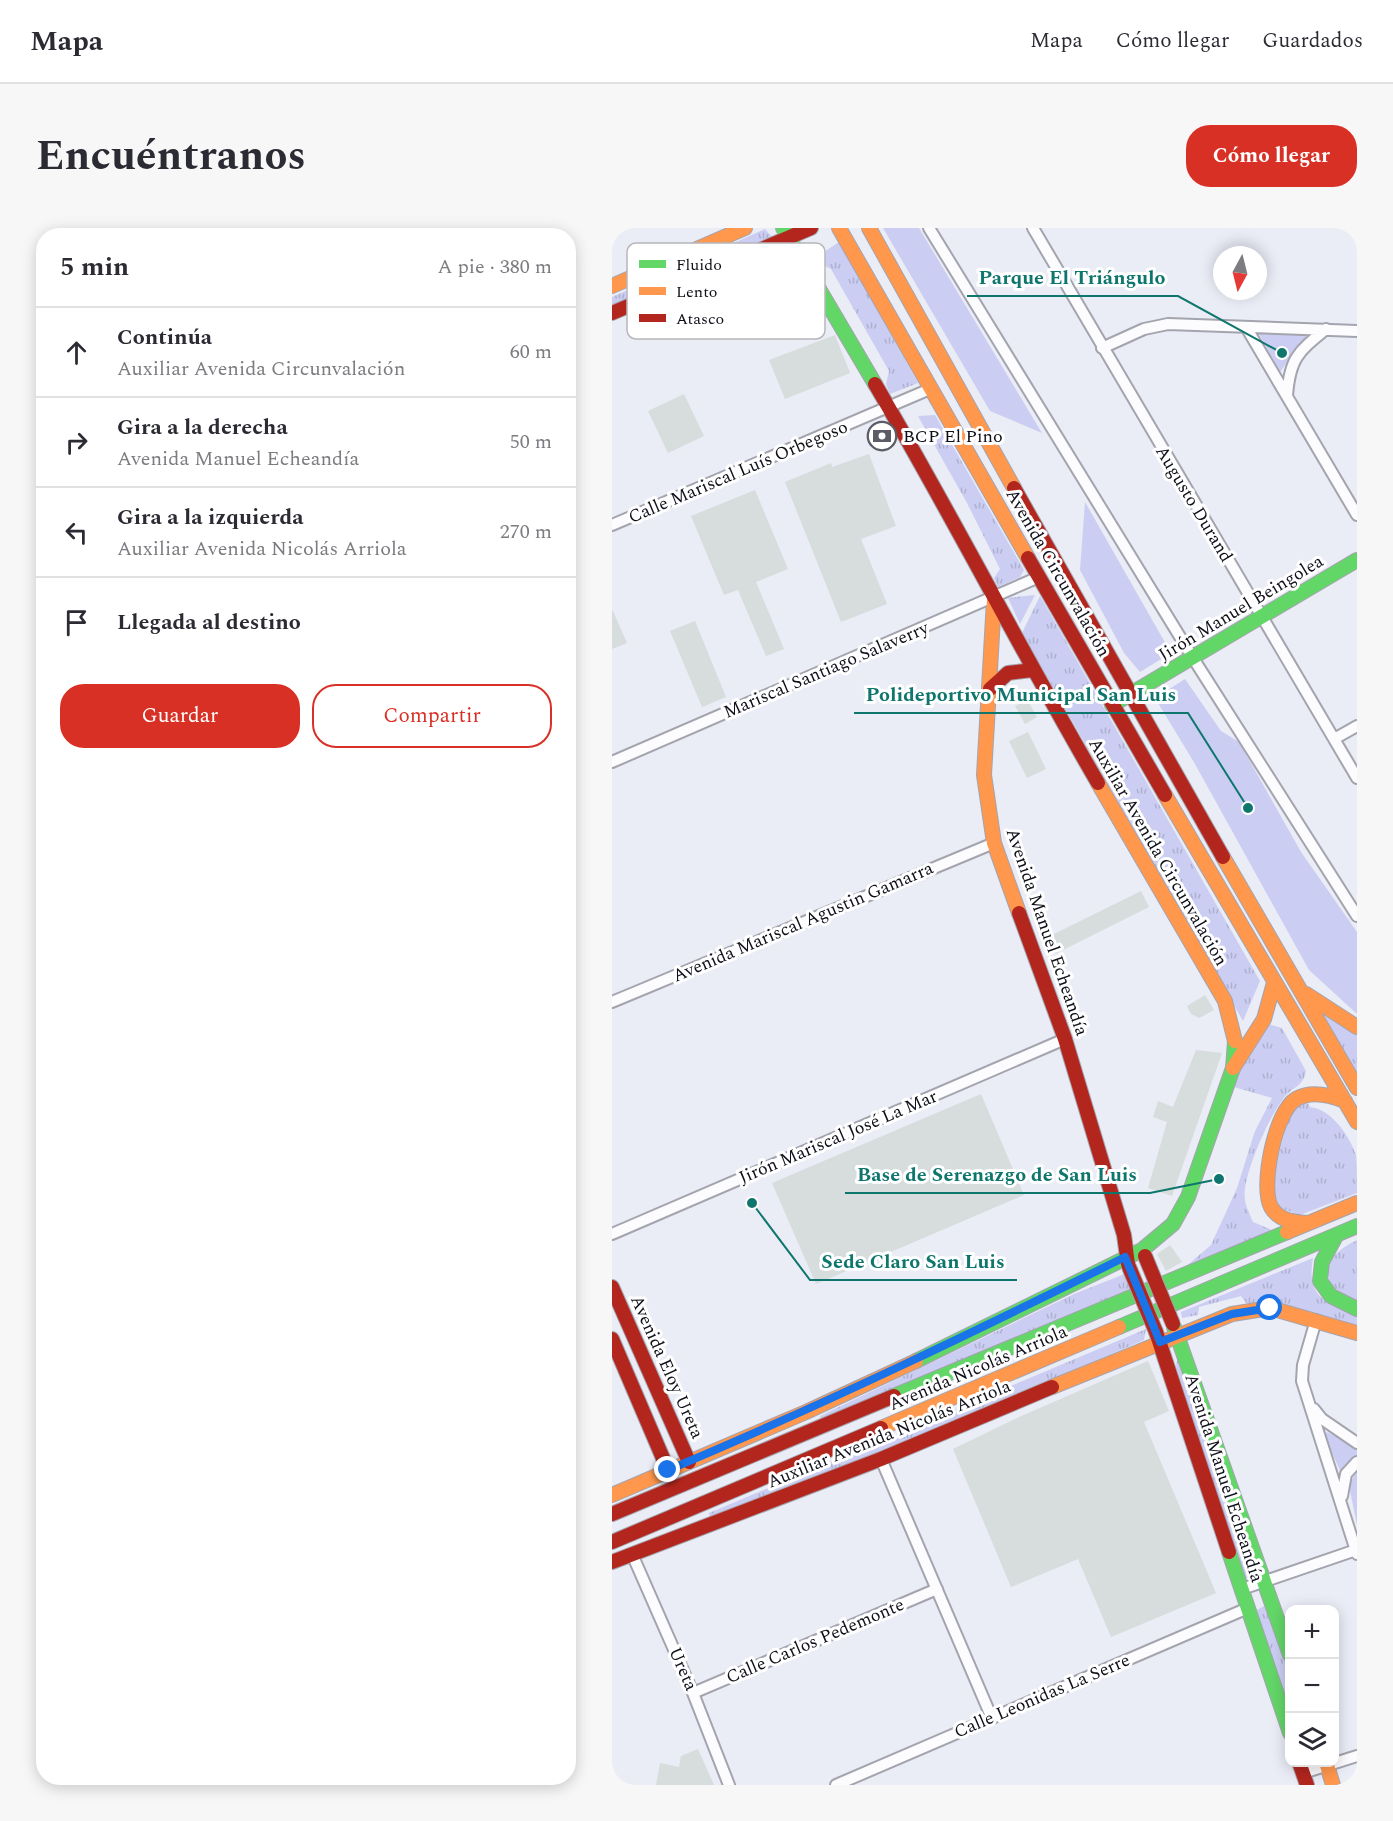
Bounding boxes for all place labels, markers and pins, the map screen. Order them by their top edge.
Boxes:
callout: Parque El Triángulo [967,258,1178,296]
bank icon: BCP El Pino [866,420,898,452]
place label: BCP El Pino [903,423,1003,450]
callout: Polideportivo Municipal San Luis [854,675,1188,713]
callout: Base de Serenazgo de San Luis [845,1155,1150,1193]
callout: Sede Claro San Luis [810,1242,1017,1280]

